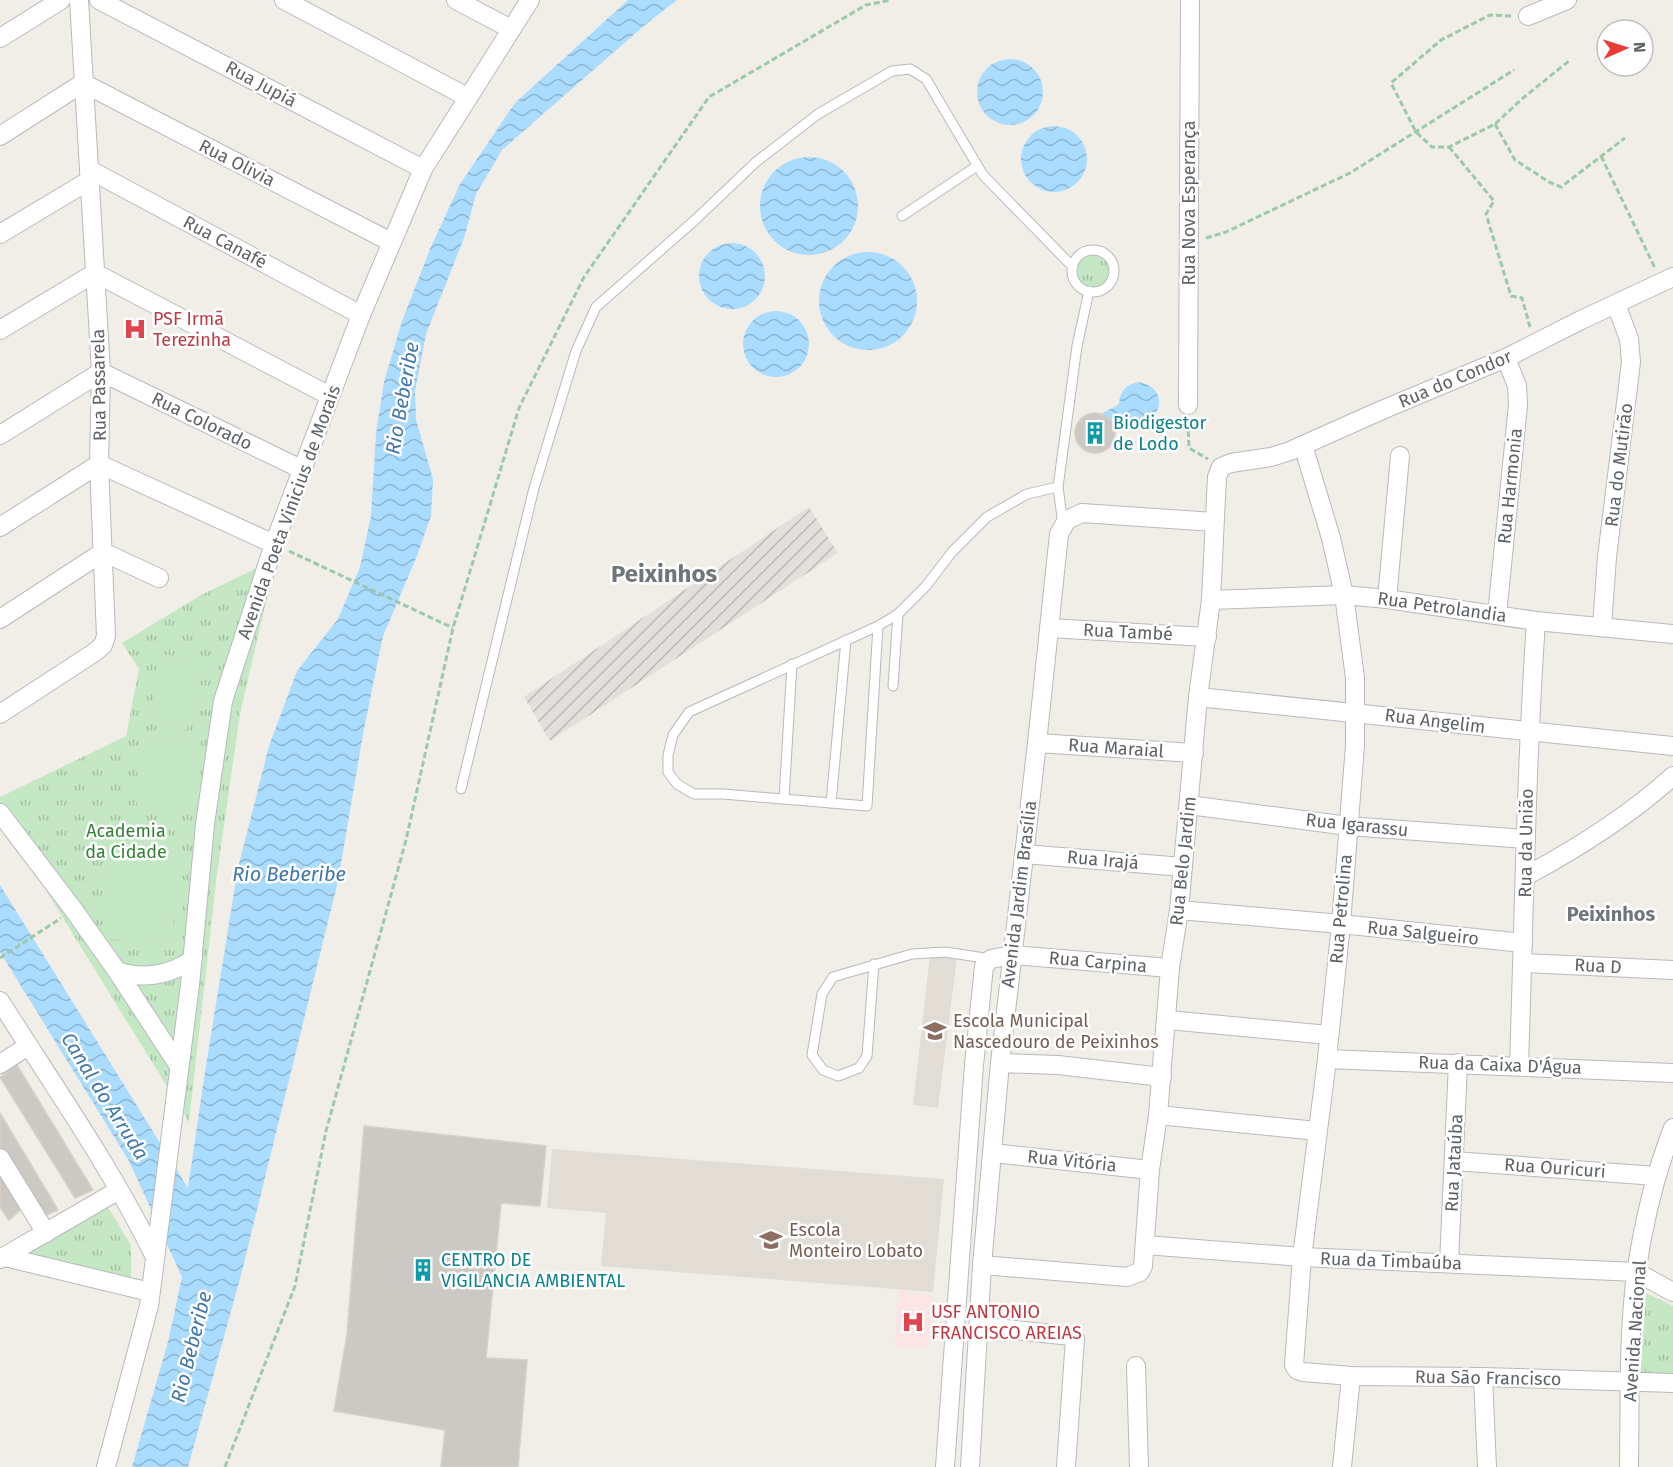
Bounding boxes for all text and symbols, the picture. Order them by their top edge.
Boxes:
north arrow [1595,18,1655,78]
text: N [1630,41,1649,53]
street label: Rua Jupiá [222,56,300,112]
street label: Rua Nova Esperança [1178,120,1200,286]
street label: Rua Olivia [195,134,279,192]
street label: Rua Canafé [179,211,271,273]
place label: PSF Irmã Terezinha [153,308,231,351]
hospital icon: PSF Irmã Terezinha [122,316,148,342]
street label: Rua Passarela [87,329,111,441]
water label: Rio Beberibe [380,340,424,456]
street label: Rua do Condor [1395,345,1515,413]
street label: Avenida Poeta Vinicius de Morais [233,382,345,642]
street label: Rua Colorado [148,387,256,455]
street label: Rua do Mutirão [1600,402,1638,528]
place label: Biodigestor de Lodo [1113,412,1206,455]
building icon: Biodigestor de Lodo [1082,420,1108,446]
street label: Rua Harmonia [1493,427,1527,545]
district label: Peixinhos [611,560,717,588]
street label: Rua Petrolandia [1376,587,1508,627]
street label: Rua També [1082,619,1174,645]
street label: Rua Angelim [1383,704,1487,738]
street label: Rua Maraial [1067,734,1165,762]
street label: Rua da União [1514,788,1538,898]
street label: Rua Belo Jardim [1165,795,1201,927]
street label: Avenida Jardim Brasília [997,799,1041,989]
street label: Rua Igarassu [1305,809,1409,841]
park label: Academia da Cidade [85,820,167,863]
street label: Rua Irajá [1066,846,1140,874]
street label: Rua Petrolina [1325,853,1357,965]
water label: Rio Beberibe [232,862,346,886]
district label: Peixinhos [1567,902,1656,926]
street label: Rua Salgueiro [1366,916,1480,950]
street label: Rua Carpina [1048,947,1148,977]
street label: Rua D [1574,954,1622,978]
place label: Escola Municipal Nascedouro de Peixinhos [953,1010,1159,1053]
school or university icon: Escola Municipal Nascedouro de Peixinhos [922,1018,948,1044]
water label: Canal do Arruda [56,1028,154,1164]
street label: Rua da Caixa D'Água [1418,1050,1582,1079]
street label: Rua Jataúba [1440,1113,1468,1213]
street label: Rua Vitória [1026,1145,1118,1177]
street label: Rua Ouricuri [1503,1153,1607,1183]
place label: Escola Monteiro Lobato [789,1219,923,1262]
school or university icon: Escola Monteiro Lobato [758,1227,784,1253]
street label: Rua da Timbaúba [1320,1248,1462,1274]
place label: CENTRO DE VIGILANCIA AMBIENTAL [441,1249,625,1292]
building icon: CENTRO DE VIGILANCIA AMBIENTAL [410,1257,436,1283]
street label: Avenida Nacional [1619,1260,1651,1402]
water label: Rio Beberibe [166,1289,216,1405]
place label: USF ANTONIO FRANCISCO AREIAS [931,1301,1082,1344]
hospital icon: USF ANTONIO FRANCISCO AREIAS [900,1309,926,1335]
street label: Rua São Francisco [1415,1366,1561,1390]

